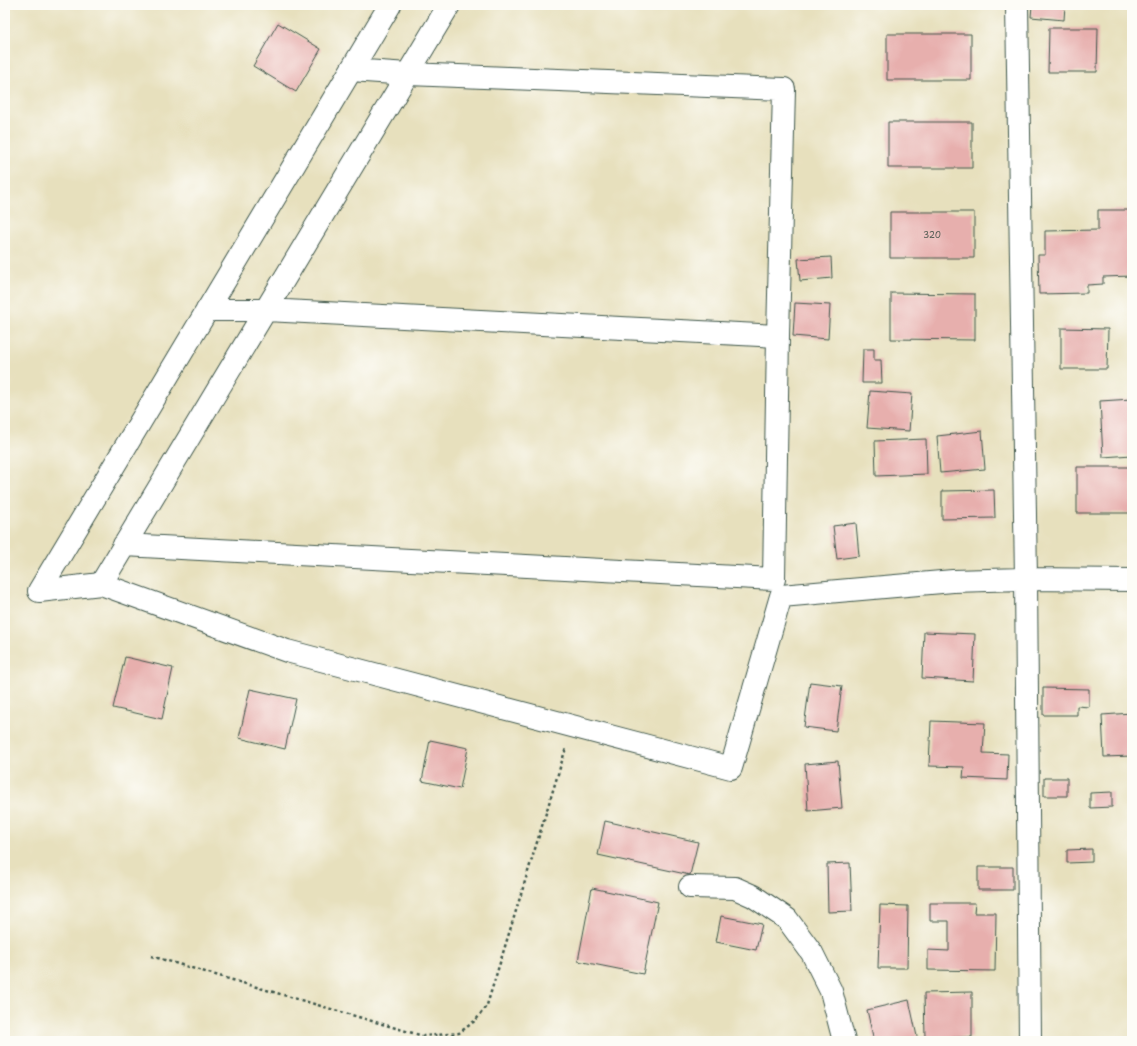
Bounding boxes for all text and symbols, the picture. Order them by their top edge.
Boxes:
house number: 320 [923,229,941,241]

